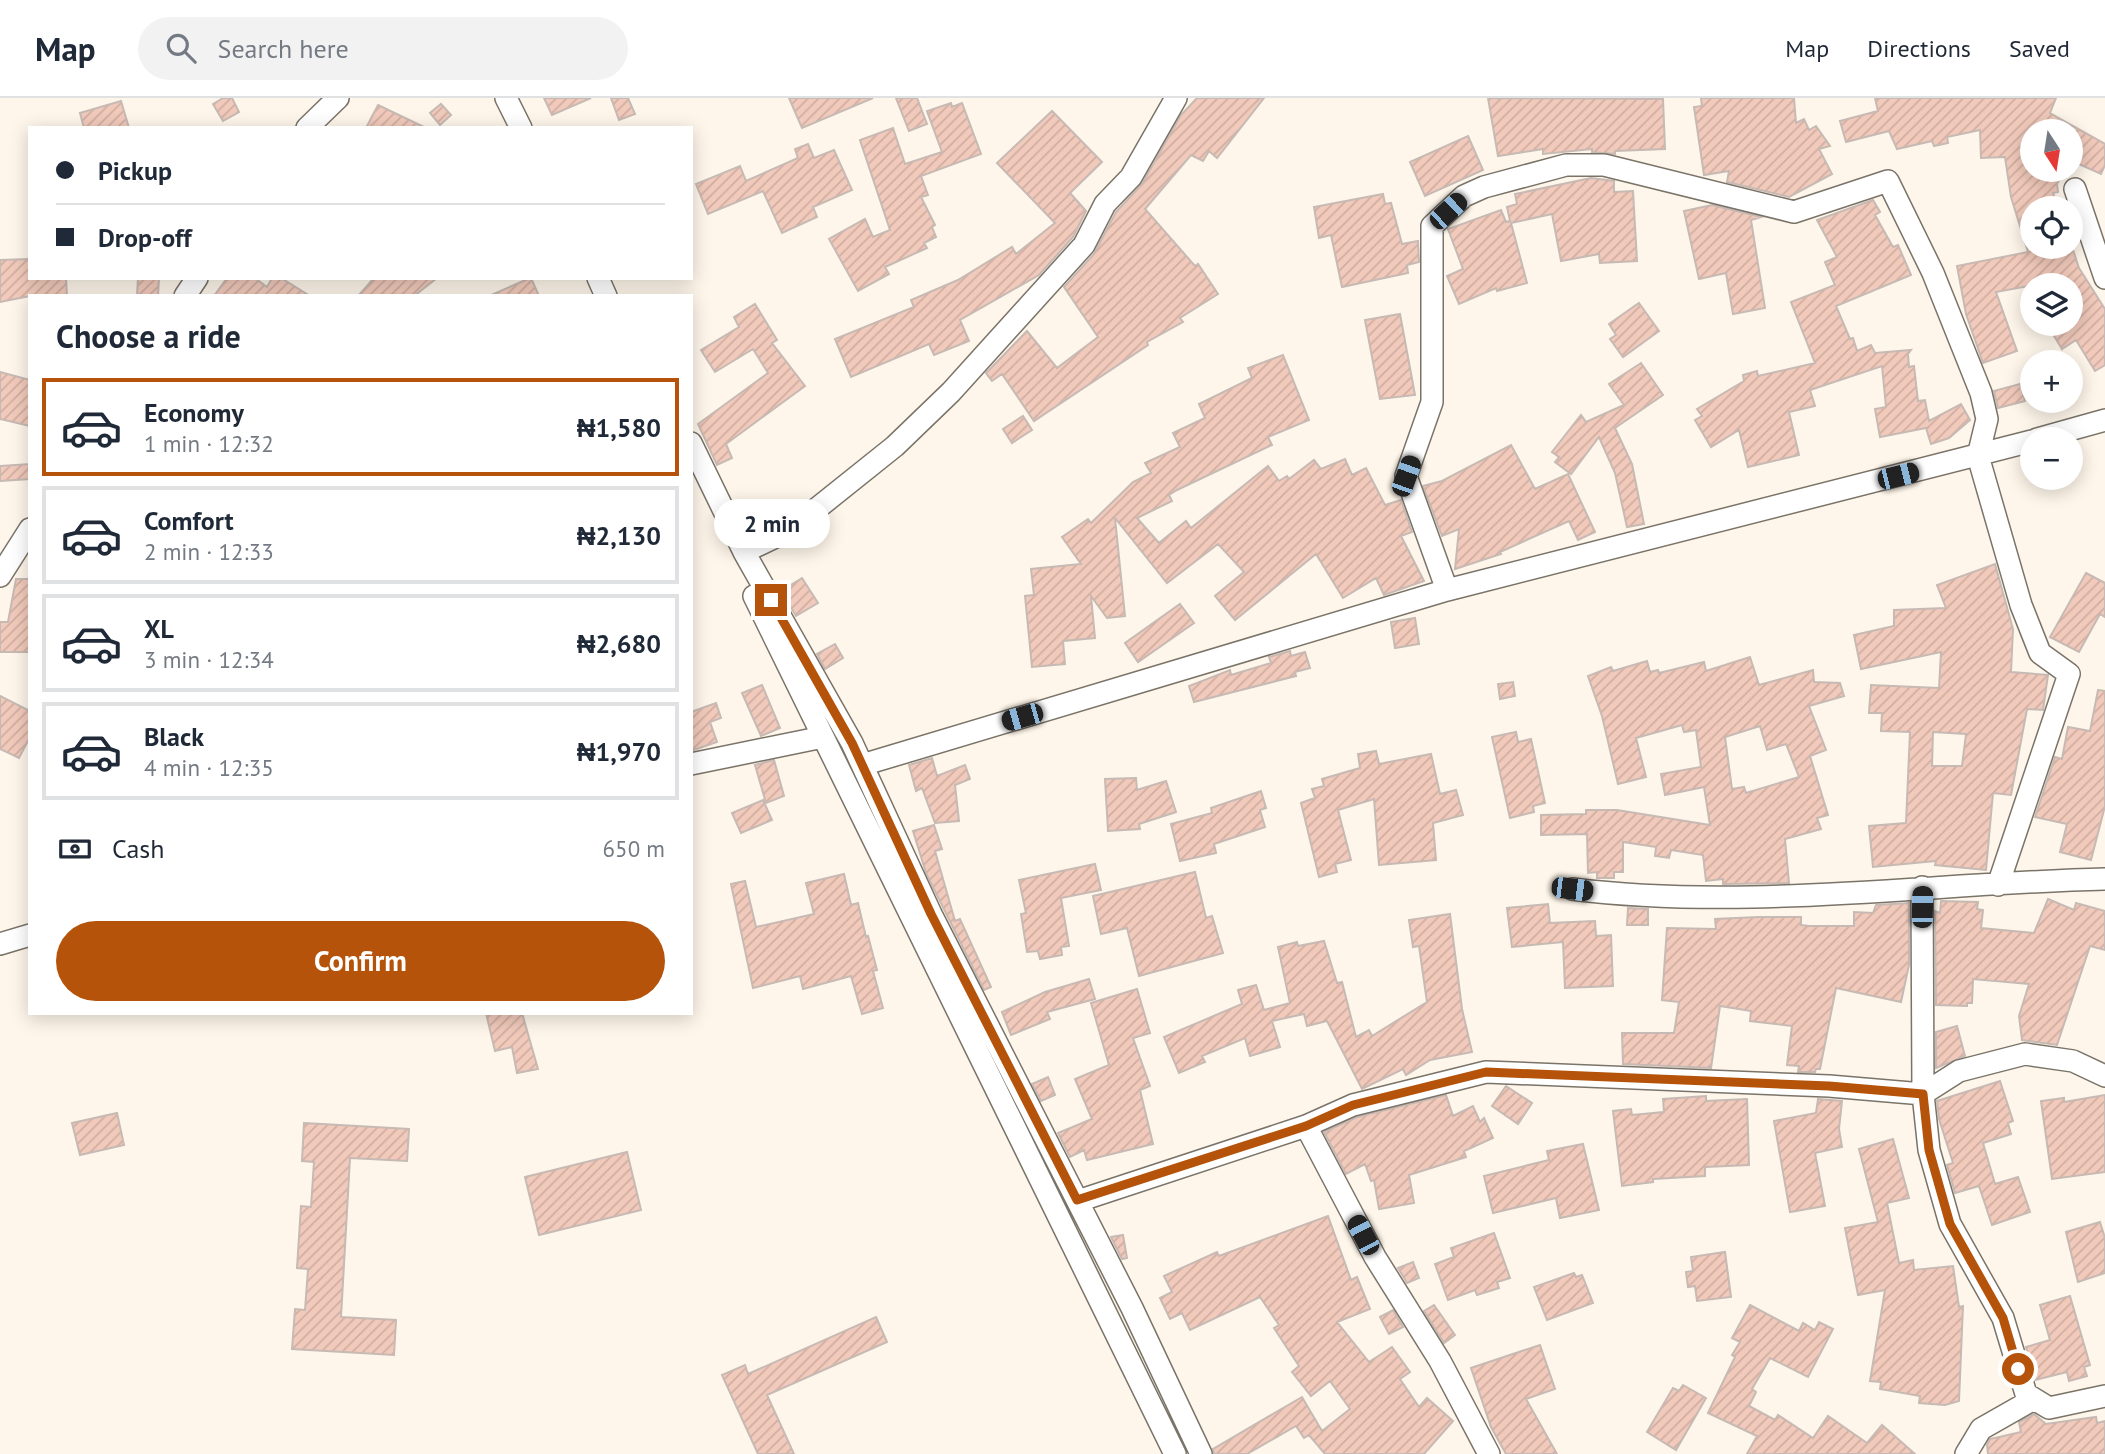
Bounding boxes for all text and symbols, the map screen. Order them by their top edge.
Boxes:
search box [138,17,628,80]
text: Map [35,27,96,70]
icon: search [162,29,200,67]
text: Search here [218,32,349,65]
text: Map [1785,33,1829,64]
text: Directions [1867,33,1971,64]
text: Saved [2009,33,2070,64]
north arrow [2020,119,2082,182]
map controls [2020,119,2083,490]
text: Pickup [98,154,172,187]
car [1426,189,1471,233]
button: locate [2020,196,2083,259]
text: Drop-off [98,221,192,254]
button: layers [2020,273,2083,336]
text: Choose a ride [56,315,241,357]
button: + [2020,350,2083,413]
icon: car [60,396,123,459]
text: Economy [144,396,244,429]
text: ₦1,580 [577,411,661,444]
button: − [2020,427,2083,490]
text: 1 min · 12:32 [144,429,274,458]
car [1389,453,1424,499]
car [1876,461,1921,491]
callout: 2 min [713,498,829,547]
icon: car [60,504,123,567]
text: Comfort [144,504,234,537]
text: 2 min [744,509,800,538]
text: ₦2,130 [577,519,661,552]
text: 2 min · 12:33 [144,537,274,566]
route end [755,584,787,616]
icon: car [60,612,123,675]
text: XL [144,612,174,645]
text: ₦2,680 [577,627,661,660]
text: 3 min · 12:34 [144,645,274,674]
car [999,701,1046,733]
icon: car [60,720,123,783]
text: Black [144,720,204,753]
text: ₦1,970 [577,735,661,768]
text: 4 min · 12:35 [144,753,274,782]
icon: cash [56,830,94,868]
text: Cash [112,832,164,865]
text: 650 m [603,834,665,863]
car [1550,876,1595,902]
car [1912,886,1933,928]
button: Confirm [56,921,665,1001]
car [1344,1212,1383,1258]
route start [2002,1353,2034,1385]

